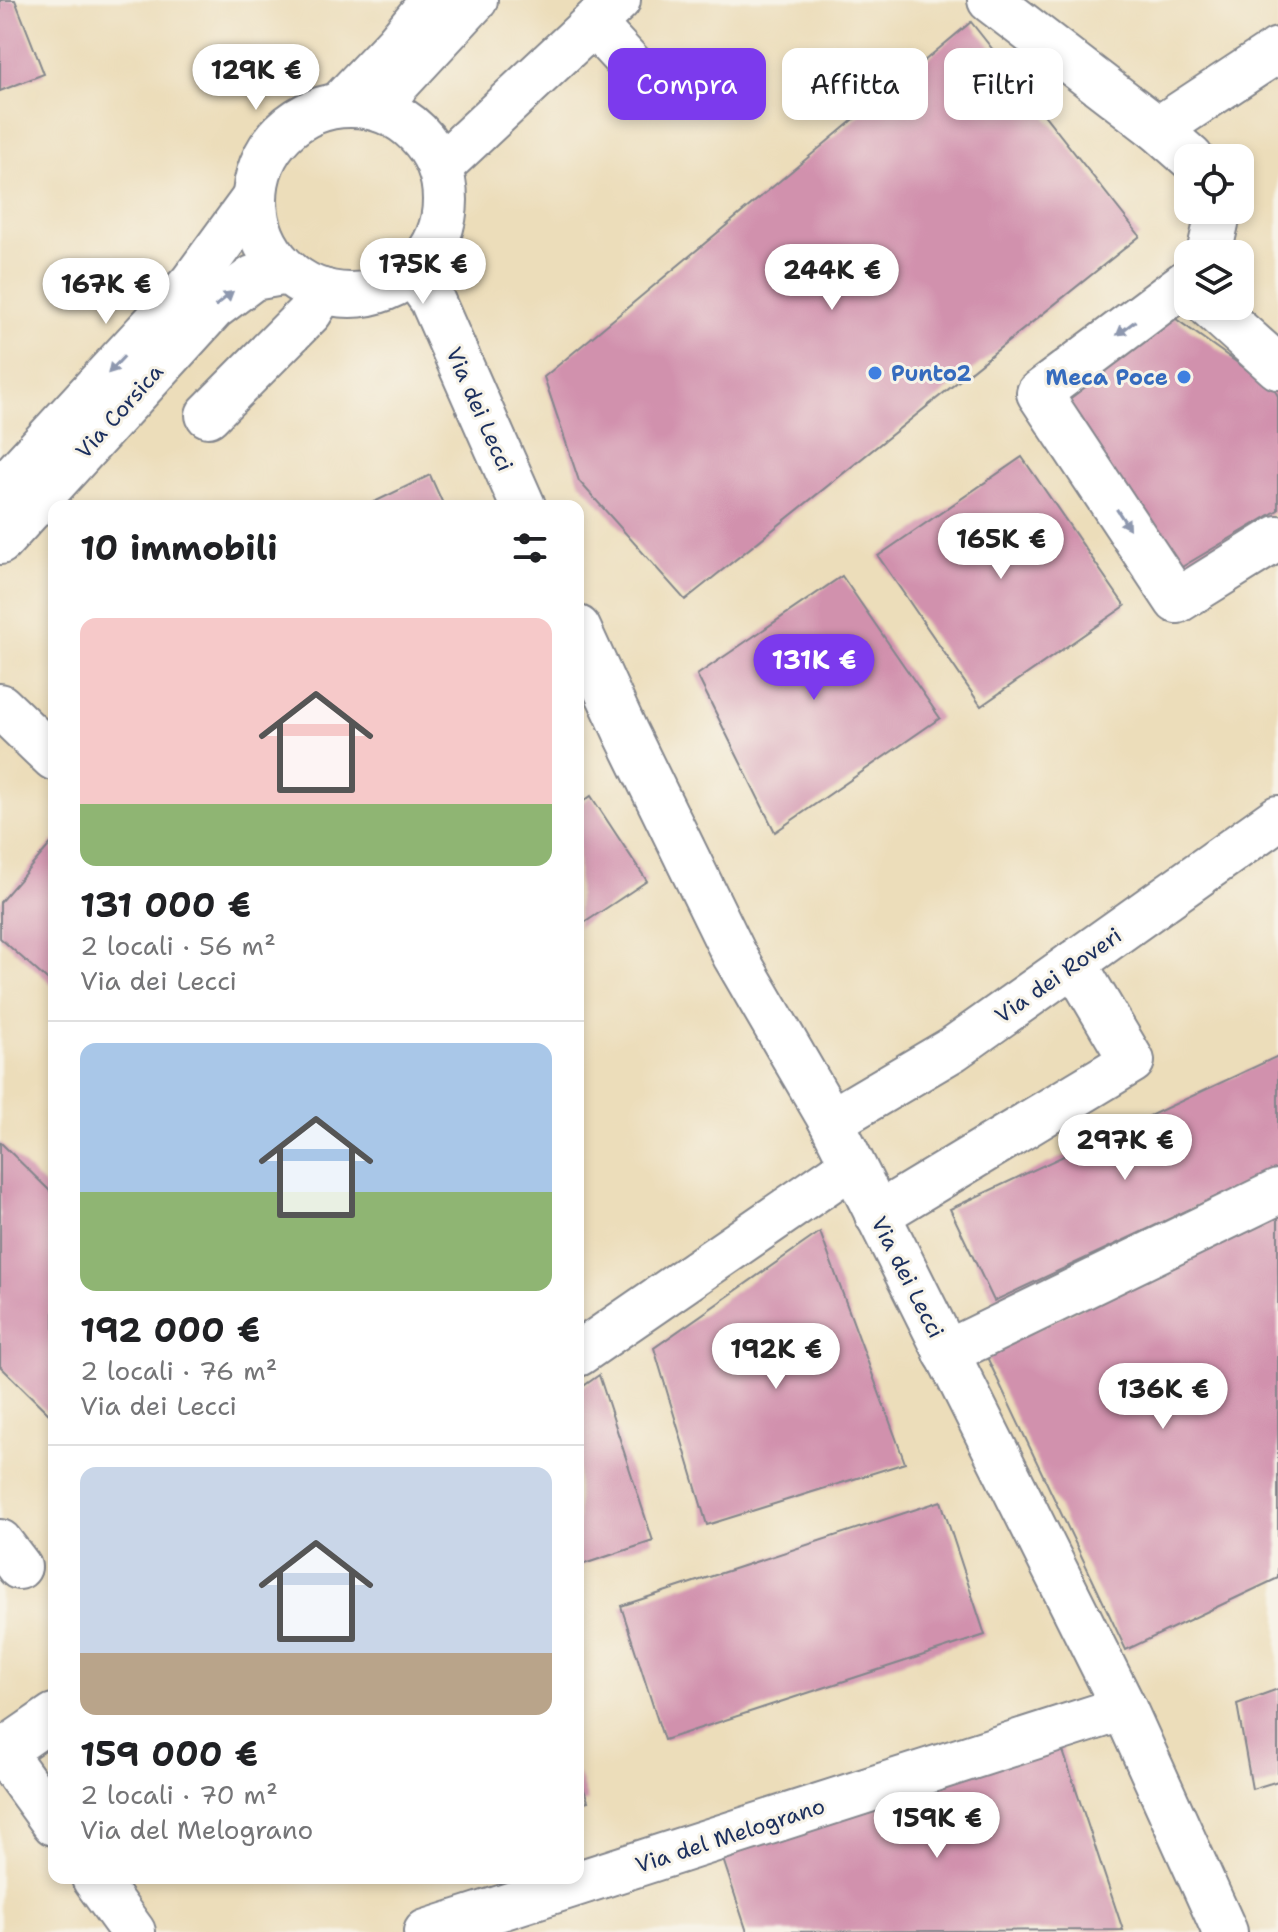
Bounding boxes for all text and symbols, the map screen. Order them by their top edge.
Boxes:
pin: 129K € [191,44,321,112]
chip: Compra [608,48,766,120]
chip: Affitta [782,48,928,120]
chip: Filtri [944,48,1063,120]
text: 129K € [210,52,302,87]
map controls [1174,144,1254,320]
button: locate [1174,144,1254,224]
pin: 175K € [358,238,488,306]
button: layers [1174,240,1254,320]
pin: 244K € [767,244,897,312]
text: 175K € [378,246,468,281]
text: 244K € [783,252,881,287]
pin: 167K € [41,258,171,326]
text: 167K € [61,266,151,301]
one-way arrow [214,292,234,308]
one-way arrow [1115,319,1136,335]
street label: Via dei Lecci [439,343,520,476]
one-way arrow [108,355,126,374]
street label: Via Corsica [69,357,170,465]
place label: Punto2 [891,359,972,388]
place label: Meca Poce [1046,363,1168,392]
marker: Punto2 [866,364,884,382]
marker: Meca Poce [1175,368,1193,386]
one-way arrow [1115,509,1130,530]
pin: 165K € [936,513,1066,581]
text: 165K € [956,521,1046,556]
text: 10 immobili [80,525,278,571]
icon: filters [508,526,552,570]
pin: 131K € [749,634,879,702]
text: 131K € [771,642,857,677]
icon: home [244,670,388,814]
text: 131 000 € [80,882,251,928]
street label: Via dei Roveri [989,921,1127,1030]
text: 2 locali · 56 m² [80,928,276,963]
text: Via dei Lecci [80,963,237,998]
icon: home [244,1095,388,1239]
pin: 297K € [1060,1114,1190,1182]
text: 297K € [1076,1122,1174,1157]
street label: Via dei Lecci [864,1211,951,1343]
text: 192 000 € [80,1307,260,1353]
pin: 192K € [711,1323,841,1391]
text: 192K € [730,1331,822,1366]
text: 2 locali · 76 m² [80,1353,278,1388]
pin: 136K € [1098,1363,1228,1431]
text: 136K € [1117,1371,1209,1406]
text: Via dei Lecci [80,1388,237,1423]
icon: home [244,1519,388,1663]
text: 159 000 € [80,1731,258,1777]
text: 2 locali · 70 m² [80,1777,278,1812]
street label: Via del Melograno [632,1791,829,1880]
pin: 159K € [872,1792,1002,1860]
text: 159K € [892,1800,982,1835]
text: Via del Melograno [80,1812,313,1847]

